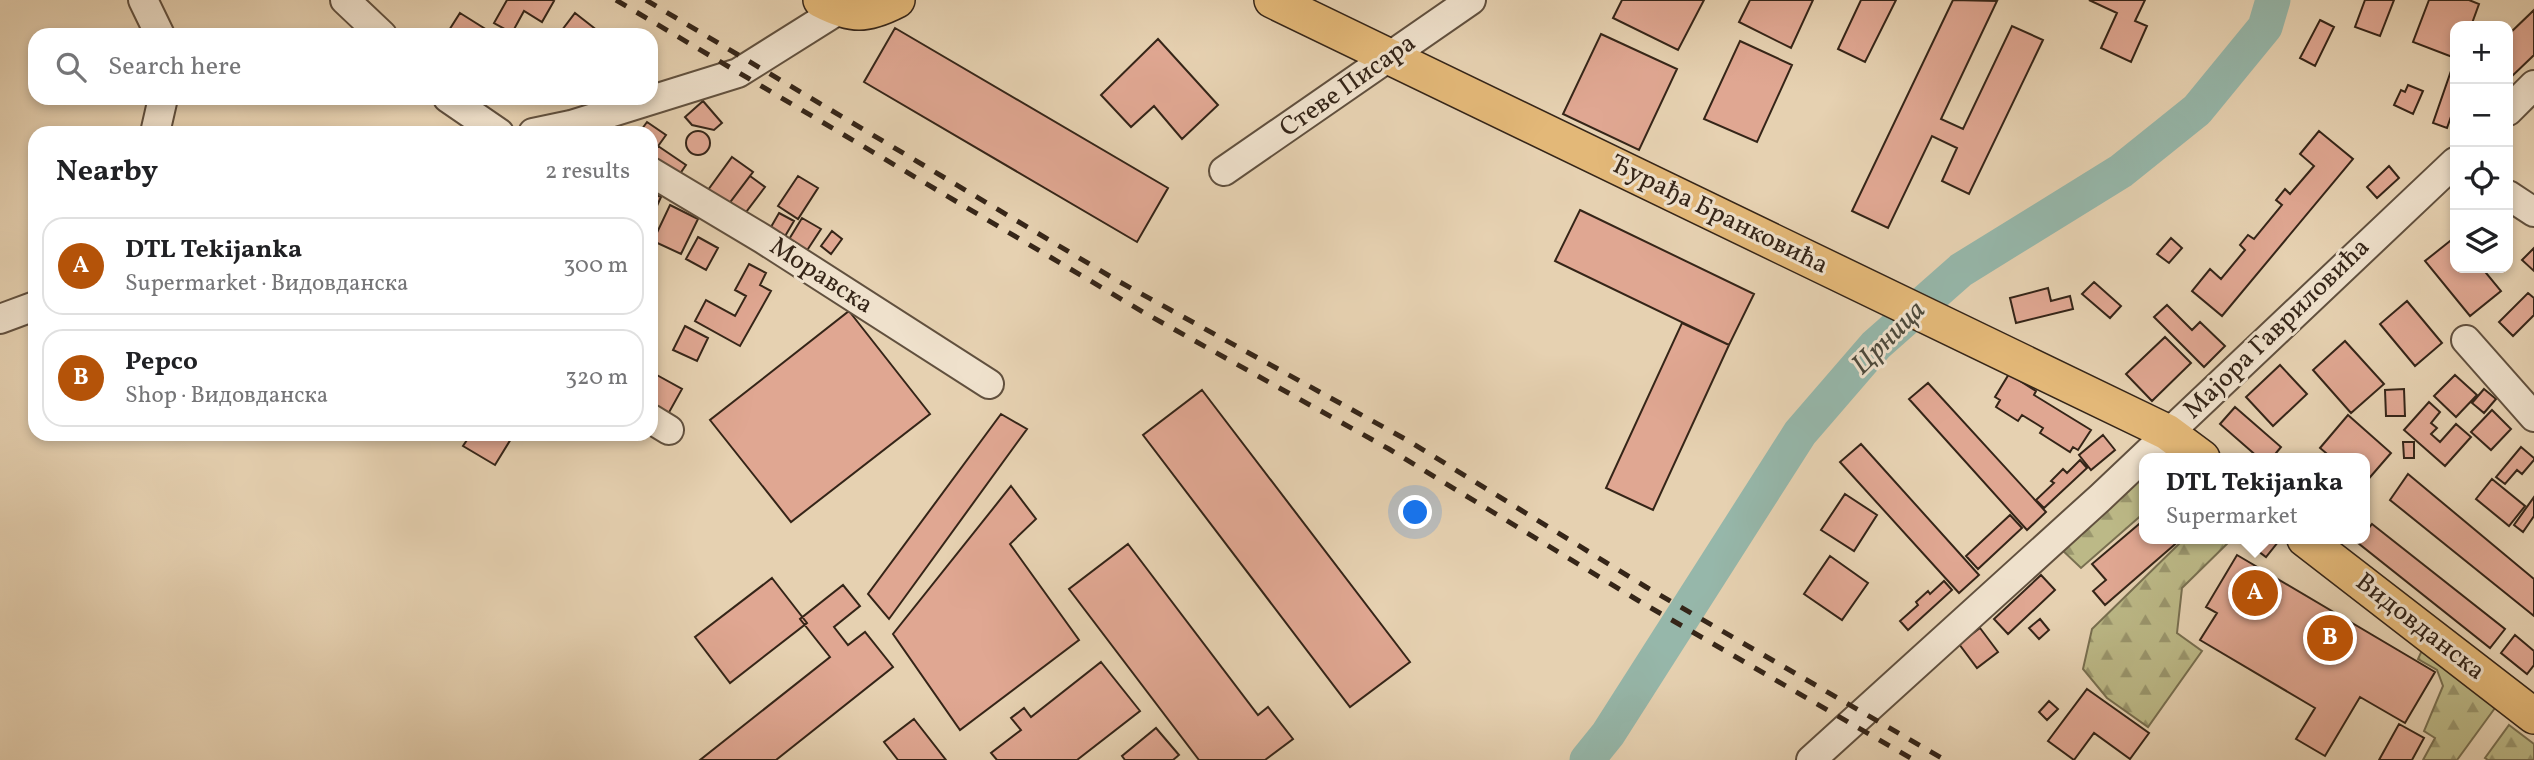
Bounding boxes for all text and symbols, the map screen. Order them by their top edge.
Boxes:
map controls [2450,21,2513,273]
button: + [2450,21,2513,84]
street label: Стеве Писара [1273,26,1423,146]
search box [28,28,658,105]
icon: search [52,48,90,86]
text: Search here [108,49,241,85]
button: − [2450,84,2513,147]
street label: Ђурађа Бранковића [1604,147,1834,283]
button: locate [2450,147,2513,210]
text: Nearby [56,151,158,193]
text: 2 results [545,156,630,188]
button: layers [2450,210,2513,273]
street label: Моравска [762,229,880,323]
street label: Мајора Гавриловића [2176,230,2378,428]
text: DTL Tekijanka [125,232,302,268]
text: A [73,250,89,282]
text: 300 m [564,250,628,282]
text: Supermarket · Видовданска [125,268,408,300]
water label: Црница [1843,292,1935,384]
text: Pepco [125,344,198,380]
text: B [73,362,89,394]
text: 320 m [565,362,628,394]
text: Shop · Видовданска [125,380,328,412]
popup [2139,453,2370,544]
text: DTL Tekijanka [2166,465,2343,501]
your location [1398,495,1432,529]
text: Supermarket [2166,501,2298,533]
street label: Видовданска [2348,565,2492,689]
pin: A [2232,567,2278,619]
pin: B [2307,612,2353,664]

